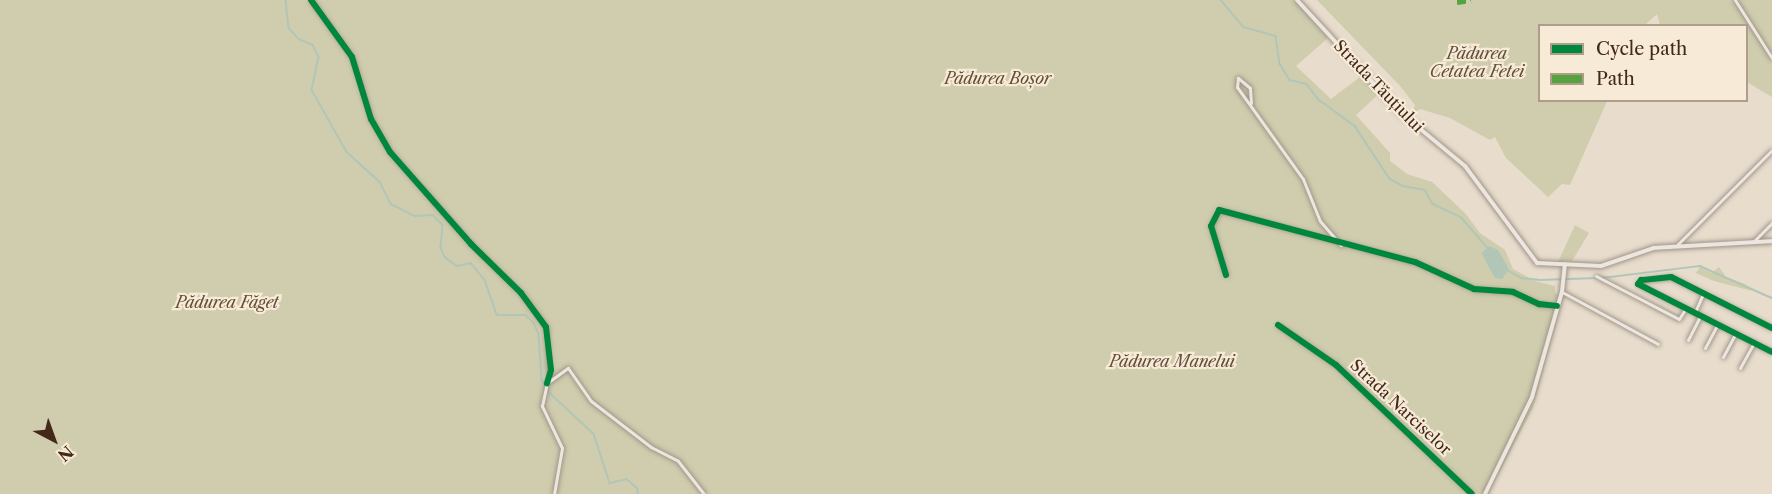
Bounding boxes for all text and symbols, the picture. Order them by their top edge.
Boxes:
legend [1538,24,1748,102]
street label: Strada Tăuțiului [1330,36,1428,136]
text: Cycle path [1596,38,1687,60]
park label: Pădurea Cetatea Fetei [1430,43,1524,81]
park label: Pădurea Boșor [944,68,1052,88]
text: Path [1596,68,1635,90]
park label: Pădurea Făget [175,292,279,312]
park label: Pădurea Manelui [1109,351,1235,371]
street label: Strada Narciselor [1347,355,1455,459]
north arrow [24,410,84,470]
text: N [54,441,78,466]

